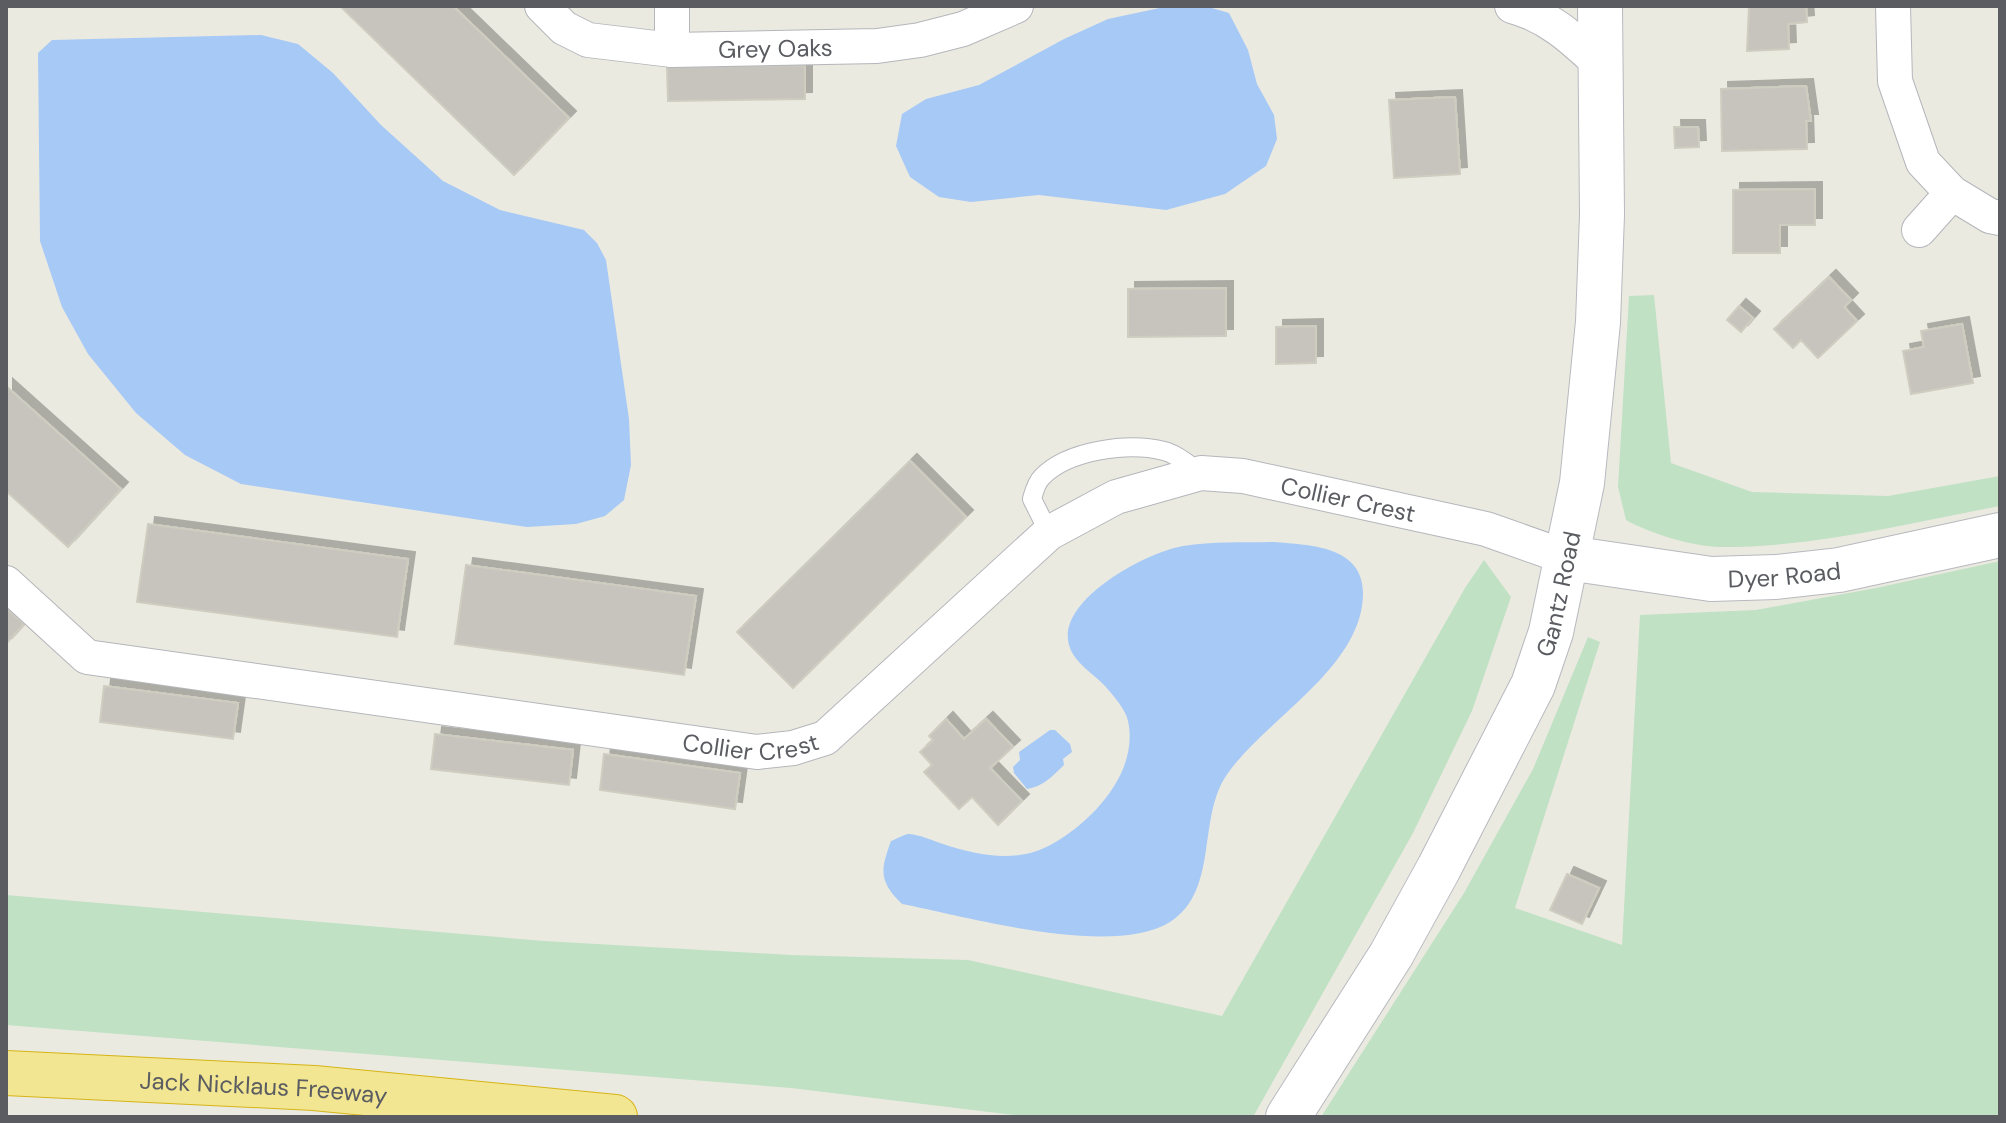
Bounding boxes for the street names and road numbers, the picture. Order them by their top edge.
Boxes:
street label: Grey Oaks [718,31,833,65]
street label: Collier Crest [1278,469,1419,529]
street label: Gantz Road [1528,528,1587,661]
street label: Dyer Road [1727,554,1843,594]
street label: Collier Crest [681,725,822,768]
street label: Jack Nicklaus Freeway [139,1064,389,1111]

